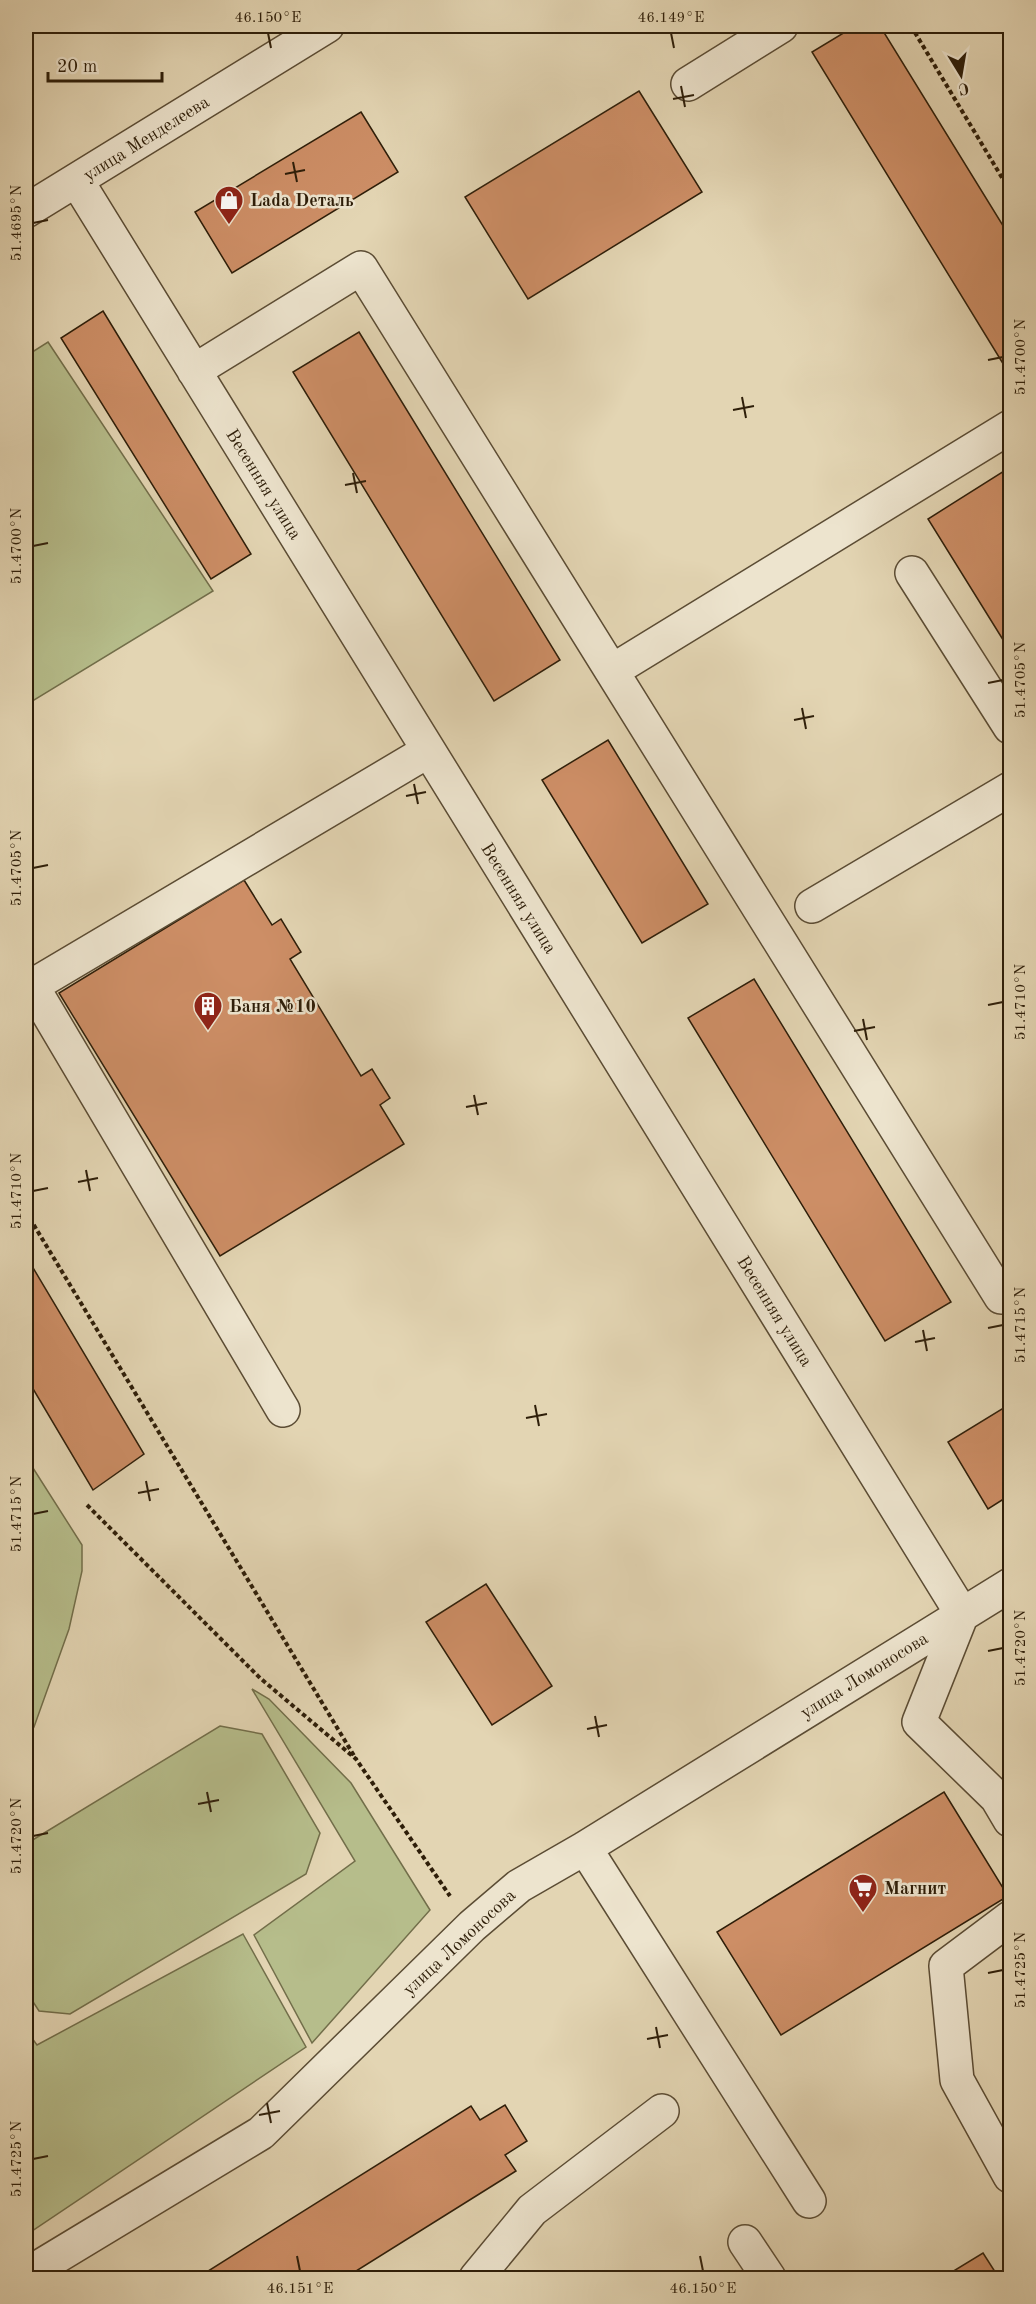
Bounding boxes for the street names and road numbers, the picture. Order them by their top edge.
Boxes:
street label: улица Менделеева [80,93,213,185]
street label: Весенняя улица [222,426,304,543]
street label: Весенняя улица [477,840,559,957]
street label: Весенняя улица [733,1253,815,1370]
street label: улица Ломоносова [798,1629,931,1722]
street label: улица Ломоносова [400,1886,519,1999]

